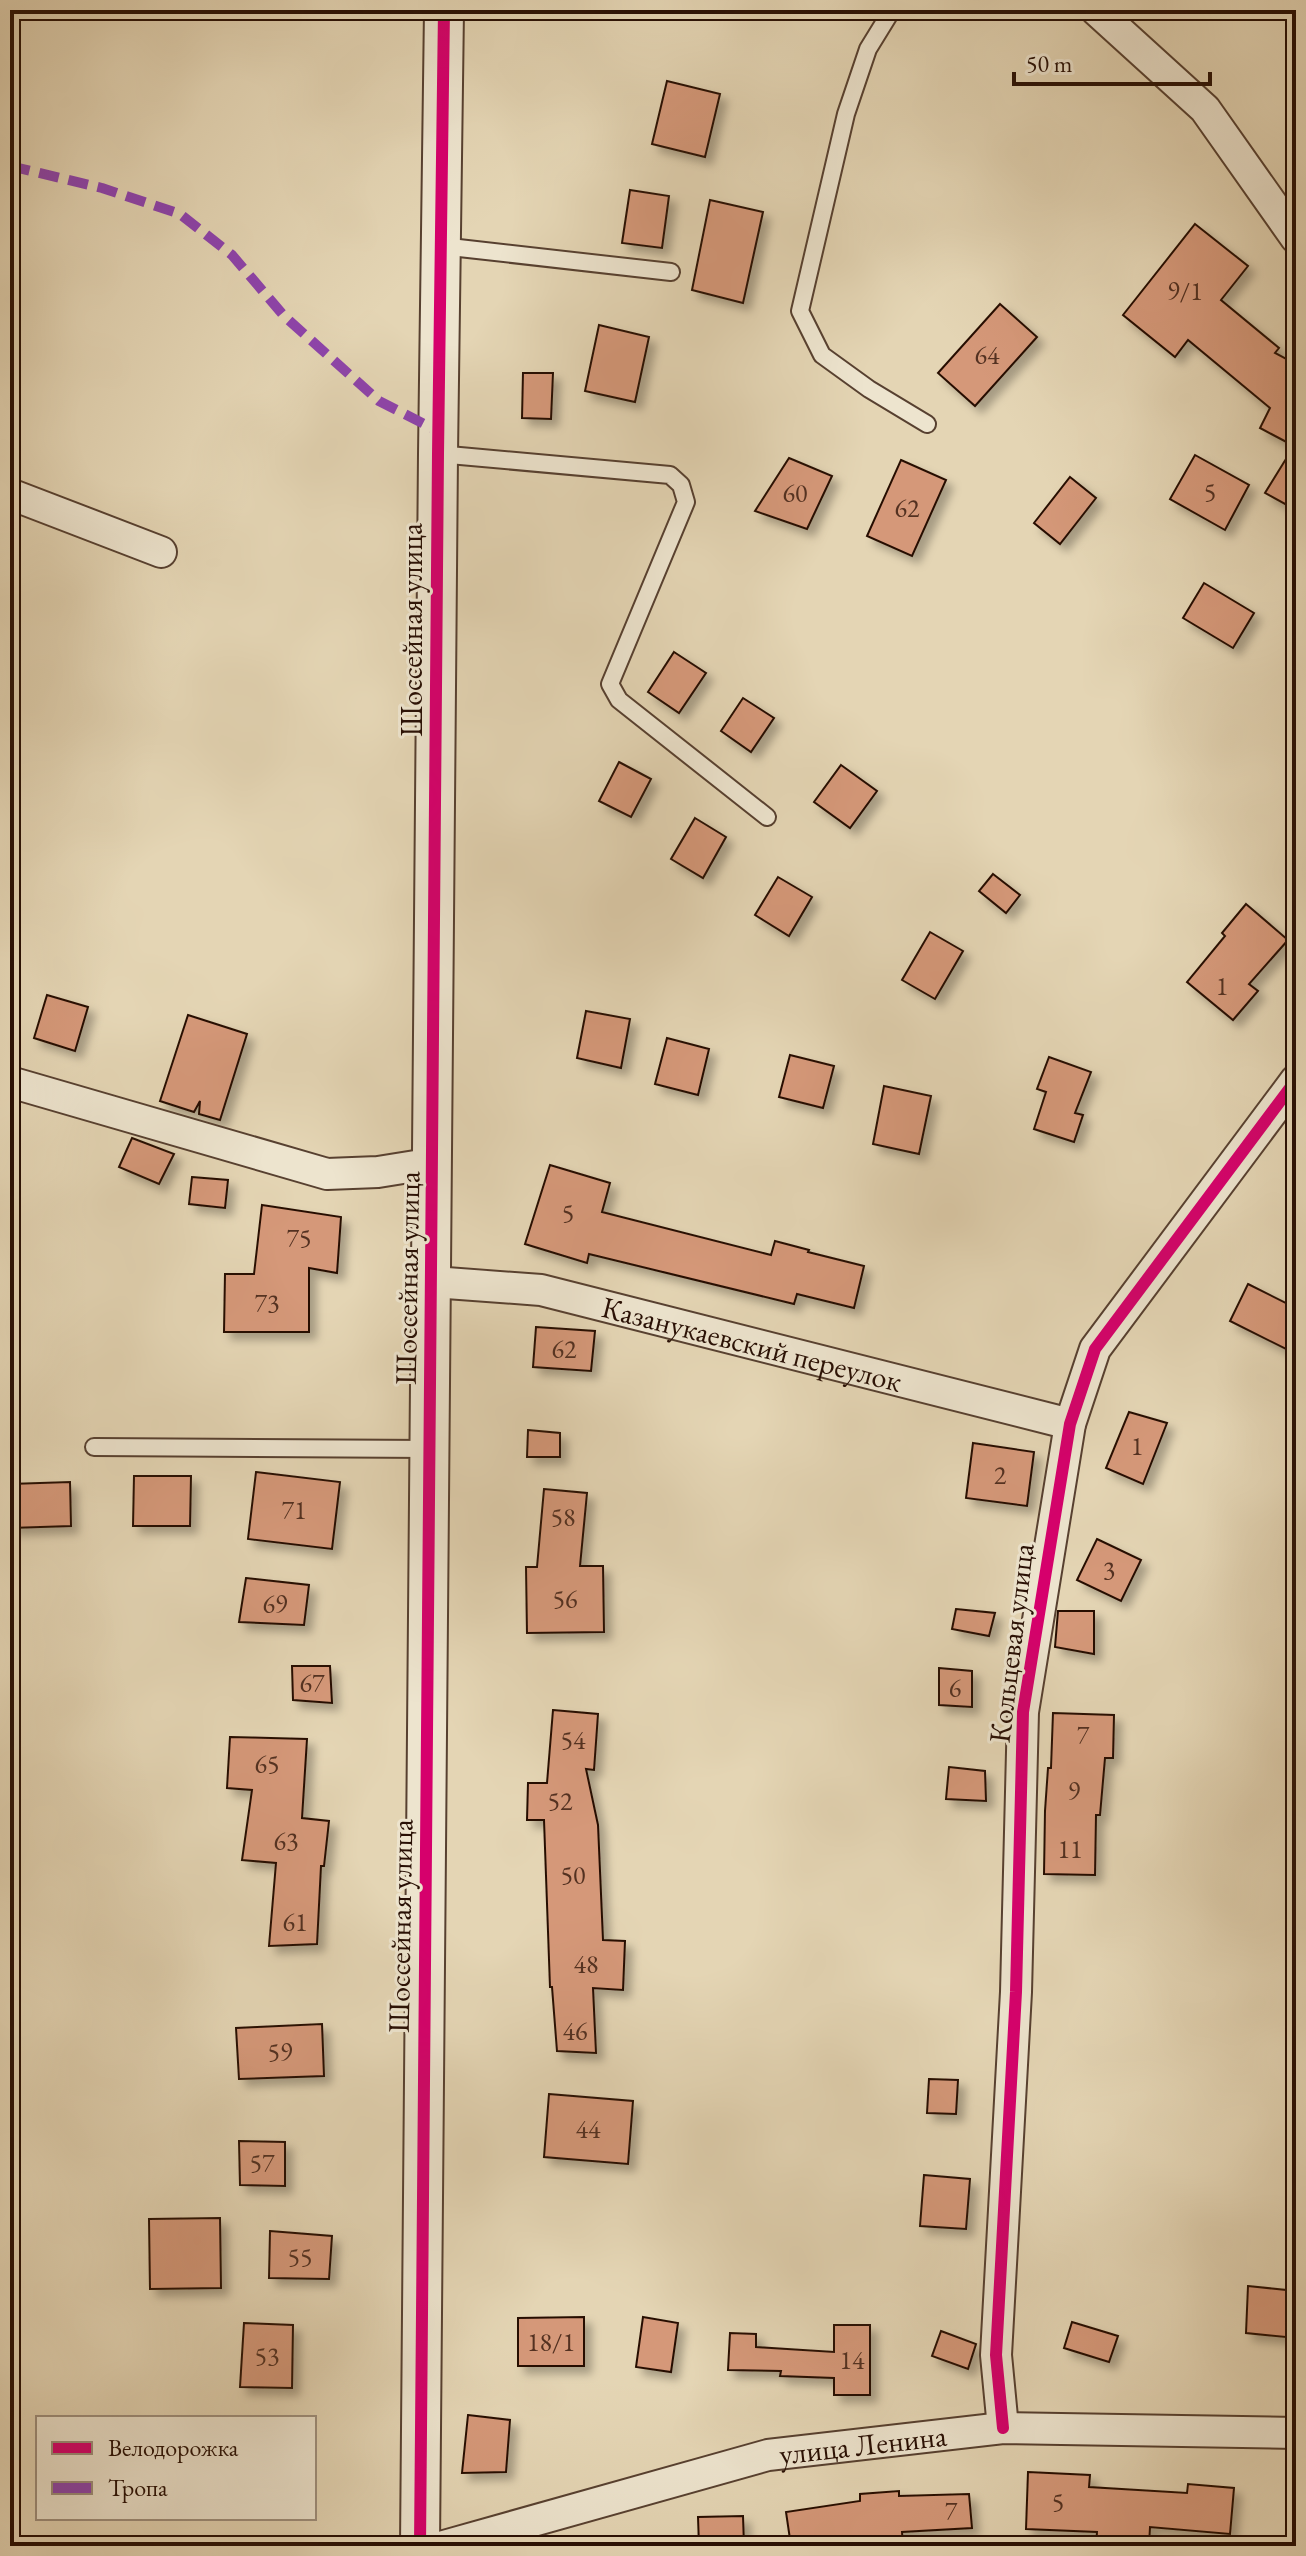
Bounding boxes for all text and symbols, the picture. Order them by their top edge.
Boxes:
scale bar [1014,36,1210,86]
text: 50 m [1026,48,1073,79]
house number: 9/1 [1167,274,1203,308]
house number: 64 [975,338,1000,372]
house number: 5 [1204,475,1216,509]
house number: 60 [783,476,807,510]
house number: 62 [895,491,920,525]
street label: Шоссейная улица [392,523,431,737]
house number: 1 [1216,969,1228,1003]
street label: Шоссейная улица [386,1171,428,1385]
house number: 5 [562,1196,574,1230]
house number: 75 [287,1221,311,1255]
house number: 73 [255,1286,279,1320]
street label: Казанукаевский переулок [598,1287,906,1400]
house number: 62 [552,1332,577,1366]
house number: 1 [1131,1429,1143,1463]
house number: 2 [994,1458,1007,1492]
house number: 71 [282,1493,306,1527]
house number: 58 [551,1500,575,1534]
street label: Кольцевая улица [979,1541,1043,1745]
house number: 3 [1103,1553,1115,1587]
house number: 56 [553,1582,577,1616]
house number: 69 [263,1587,288,1621]
house number: 67 [300,1666,325,1700]
house number: 6 [949,1671,961,1705]
house number: 7 [1077,1718,1090,1752]
house number: 54 [561,1723,586,1757]
house number: 65 [255,1747,279,1781]
house number: 9 [1068,1774,1081,1808]
house number: 52 [548,1784,573,1818]
street label: Шоссейная улица [379,1819,421,2033]
house number: 63 [274,1824,298,1858]
house number: 11 [1058,1832,1082,1866]
house number: 50 [561,1858,585,1892]
house number: 61 [283,1905,307,1939]
house number: 48 [574,1947,598,1981]
house number: 46 [563,2014,587,2048]
house number: 59 [268,2035,293,2069]
house number: 44 [576,2112,601,2146]
house number: 57 [250,2146,275,2180]
house number: 55 [288,2240,312,2274]
house number: 18/1 [527,2325,575,2359]
house number: 53 [255,2339,279,2373]
house number: 14 [840,2343,865,2377]
street label: улица Ленина [777,2415,949,2473]
legend [36,2416,316,2520]
text: Велодорожка [108,2432,239,2463]
text: Тропа [108,2472,168,2503]
house number: 5 [1052,2485,1064,2519]
house number: 7 [945,2494,958,2528]

